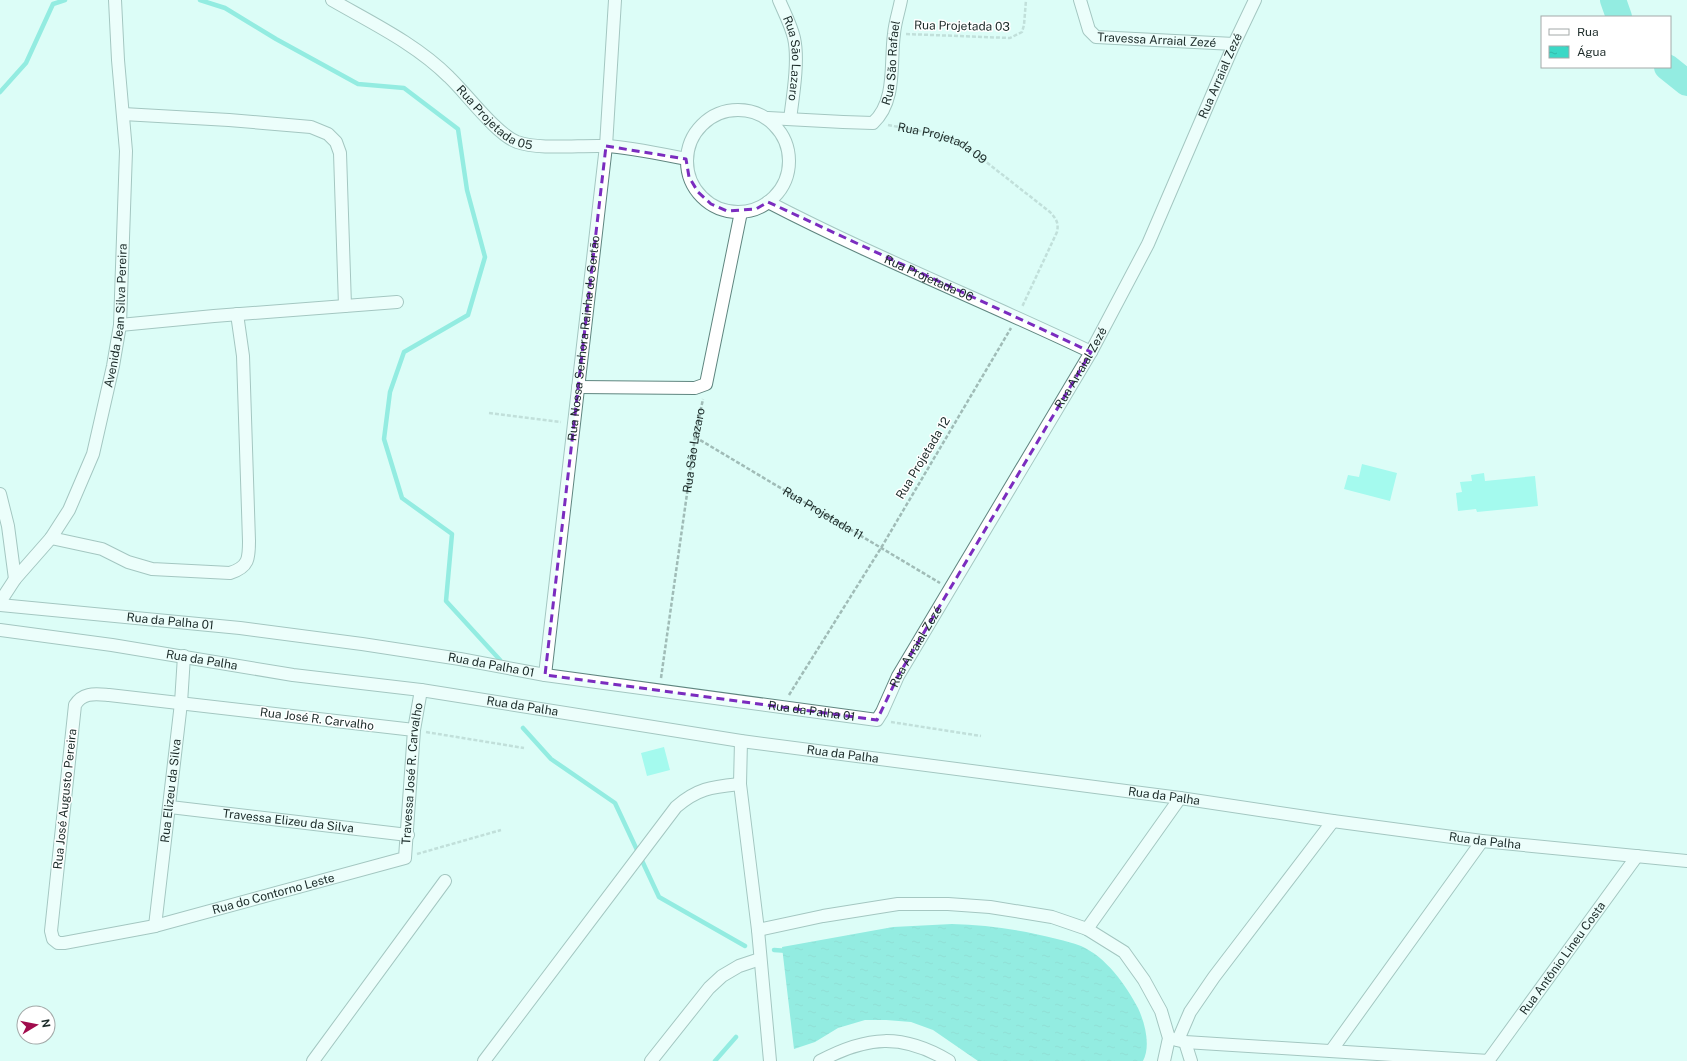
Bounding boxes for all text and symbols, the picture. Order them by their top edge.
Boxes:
street label: Rua São Lazaro [780,14,803,102]
legend [1541,16,1671,68]
street label: Rua Projetada 03 [914,18,1010,34]
street label: Rua São Rafael [879,19,903,107]
text: Rua [1577,25,1599,39]
street label: Travessa Arraial Zezé [1097,30,1217,50]
street label: Rua Arraial Zezé [1196,31,1245,121]
text: Água [1577,45,1606,59]
street label: Rua Projetada 05 [454,83,534,152]
street label: Rua Projetada 09 [897,120,990,167]
street label: Rua Nossa Senhora Rainha do Sertão [565,235,603,442]
street label: Avenida Jean Silva Pereira [101,243,130,389]
street label: Rua Projetada 06 [882,252,975,304]
street label: Rua Arraial Zezé [1052,325,1110,411]
street label: Rua São Lazaro [680,406,708,494]
street label: Rua Projetada 12 [893,414,953,502]
street label: Rua Projetada 11 [780,484,866,543]
street label: Rua Arraial Zezé [887,603,945,689]
street label: Rua da Palha 01 [126,610,214,632]
street label: Rua da Palha [165,647,239,673]
street label: Rua da Palha 01 [447,650,536,680]
street label: Rua da Palha [486,694,559,719]
street label: Rua da Palha 01 [767,698,856,724]
street label: Travessa José R. Carvalho [399,702,426,845]
street label: Rua José R. Carvalho [259,705,375,733]
street label: Rua José Augusto Pereira [51,728,79,870]
street label: Rua Elizeu da Silva [158,738,184,844]
street label: Rua da Palha [806,743,880,766]
street label: Rua da Palha [1127,784,1201,808]
street label: Travessa Elizeu da Silva [222,806,355,836]
street label: Rua da Palha [1448,830,1522,852]
street label: Rua do Contorno Leste [211,870,336,917]
street label: Rua Antônio Lineu Costa [1517,899,1608,1018]
north arrow [16,1005,56,1045]
text: N [39,1018,53,1029]

